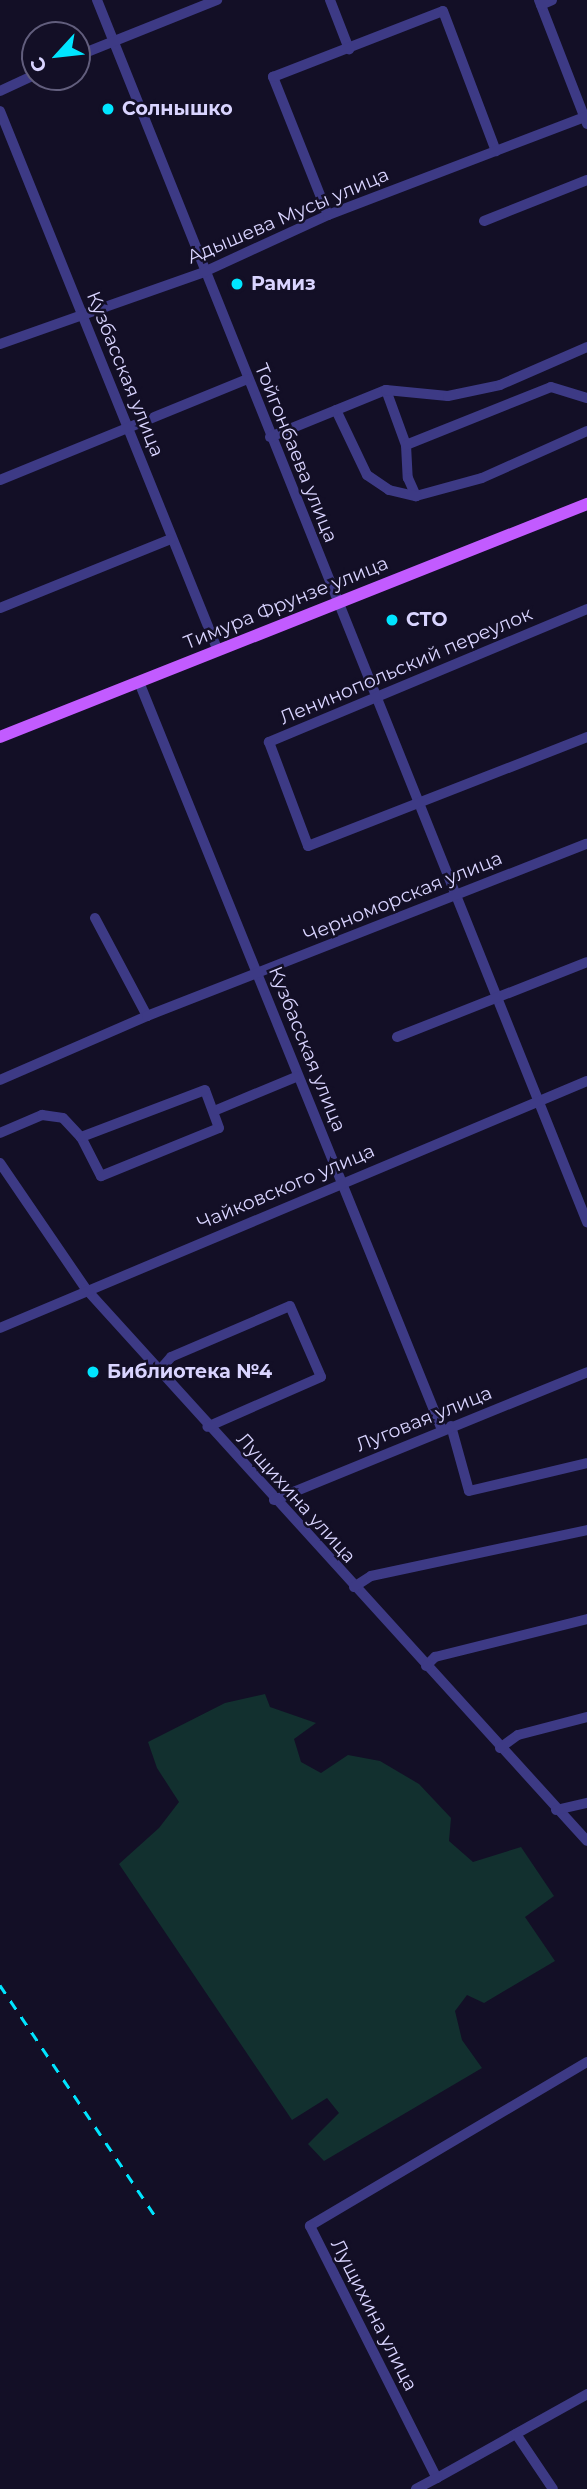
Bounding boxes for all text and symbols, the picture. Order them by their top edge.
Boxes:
north arrow [21,21,91,91]
text: С [25,53,52,76]
place label: Солнышко [122,98,233,120]
marker: Солнышко [100,101,116,117]
street label: Адышева Мусы улица [184,163,392,269]
place label: Рамиз [251,273,316,295]
marker: Рамиз [229,276,245,292]
street label: Кузбасская улица [81,288,169,460]
street label: Тойгонбаева улица [250,360,342,546]
street label: Тимура Фрунзе улица [180,552,392,654]
street label: Ленинопольский переулок [276,602,536,730]
place label: СТО [406,609,447,631]
marker: СТО [384,612,400,628]
street label: Черноморская улица [301,847,505,947]
street label: Кузбасская улица [263,963,351,1135]
street label: Чайковского улица [194,1139,378,1235]
place label: Библиотека №4 [107,1361,272,1383]
marker: Библиотека №4 [85,1364,101,1380]
street label: Луговая улица [353,1381,495,1457]
street label: Лущихина улица [231,1428,361,1568]
street label: Лущихина улица [326,2235,422,2395]

